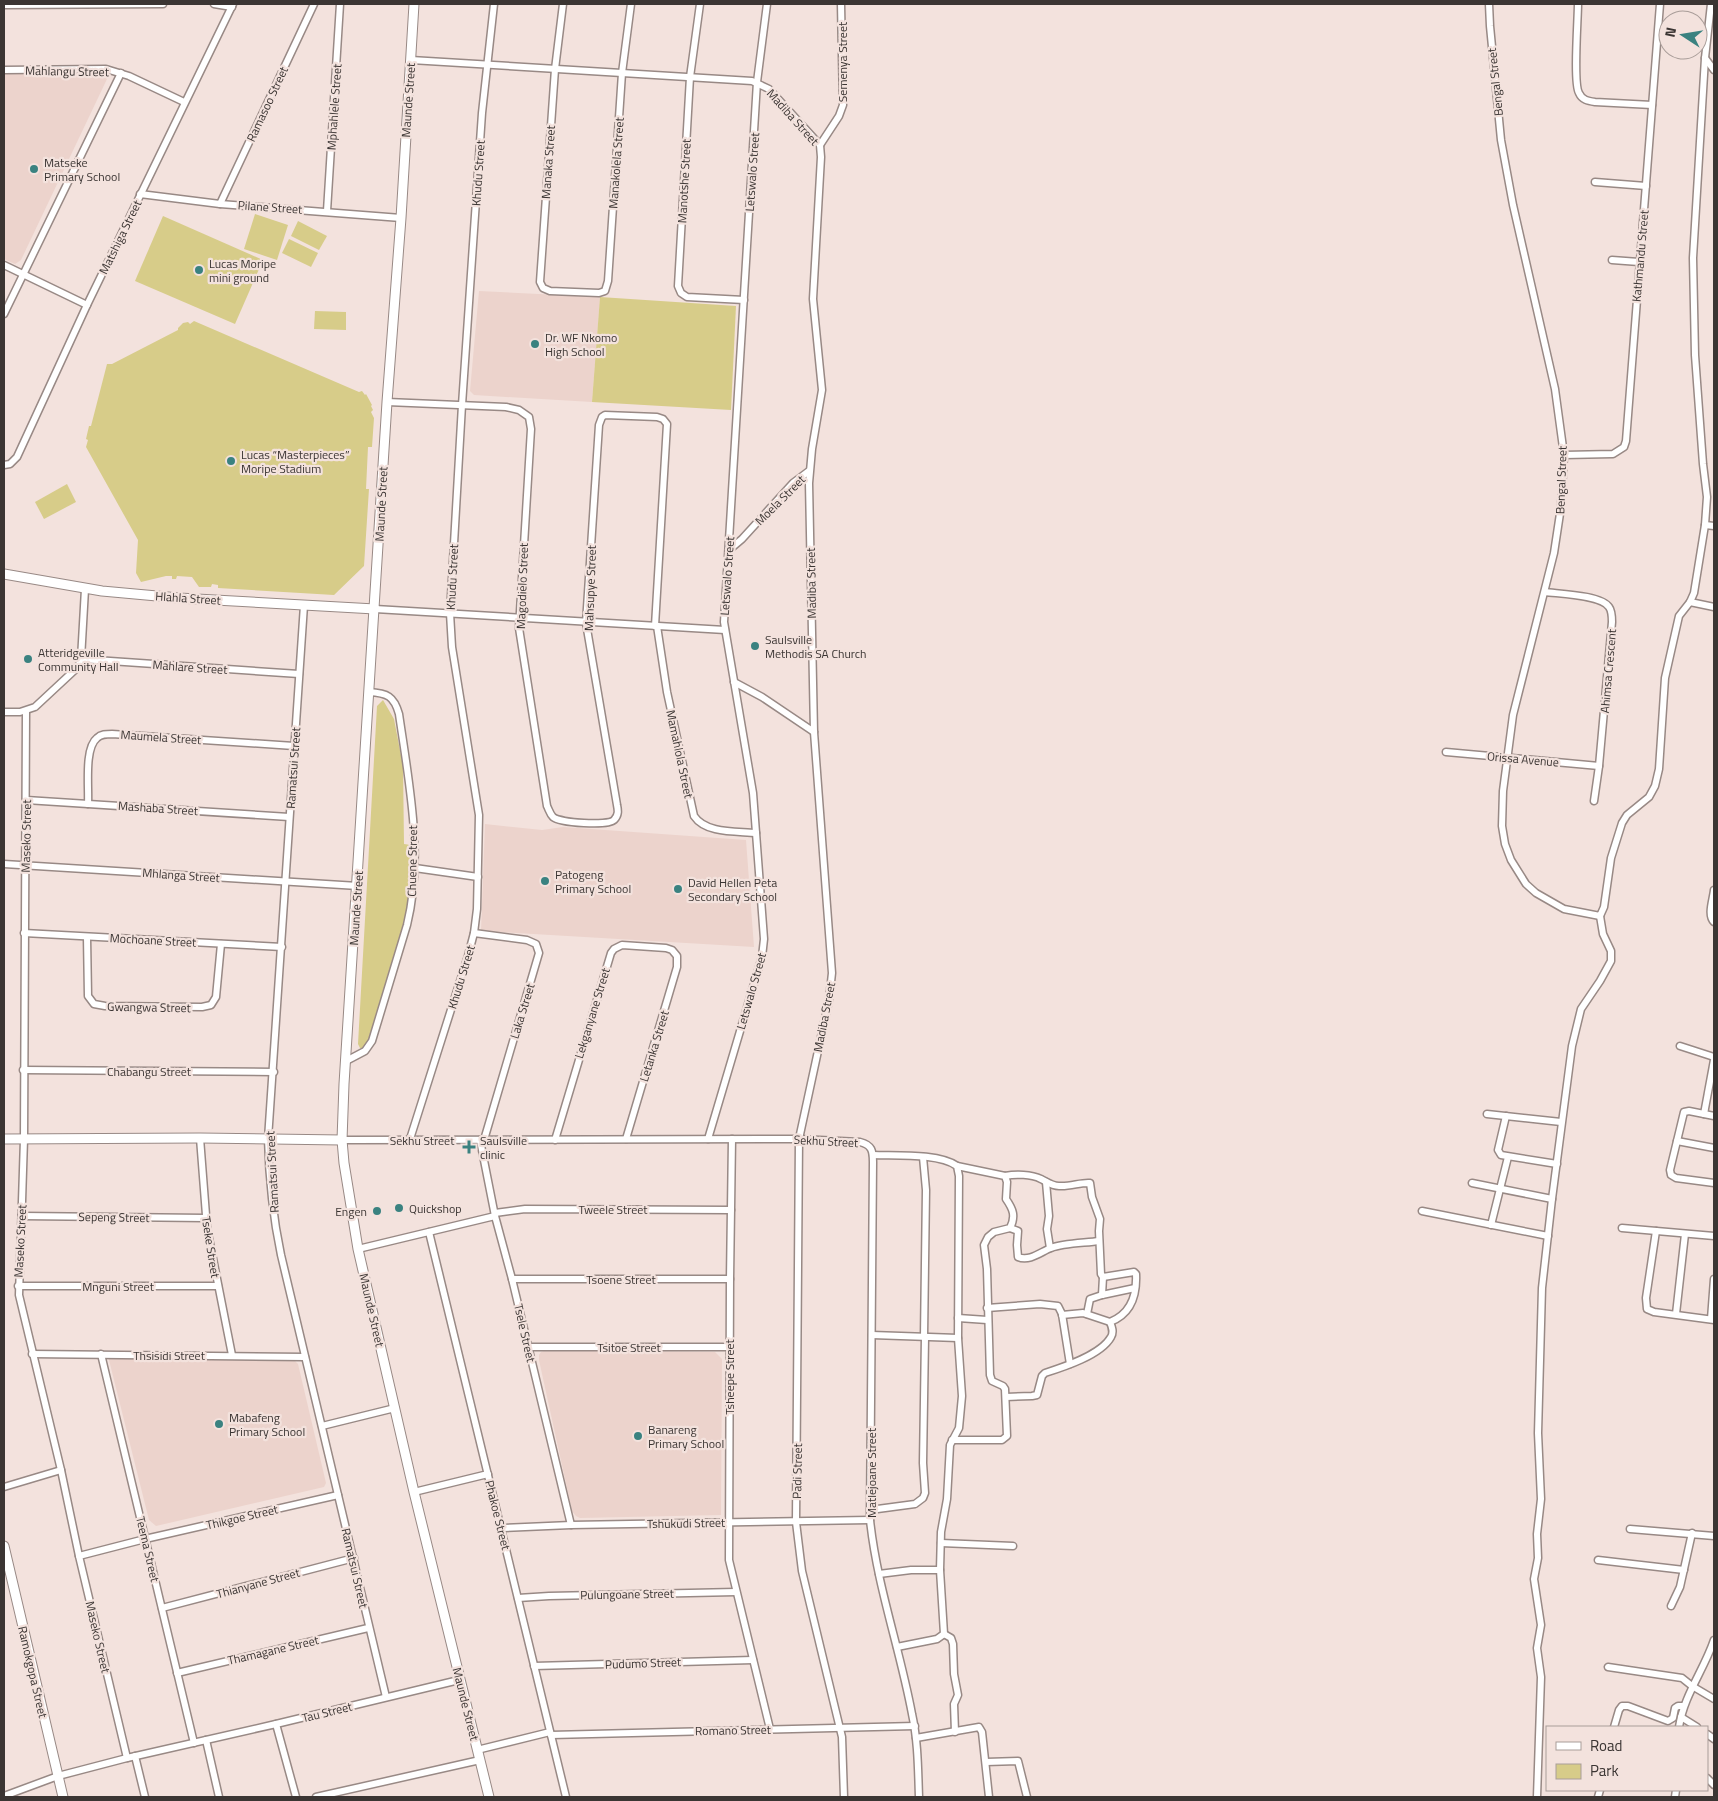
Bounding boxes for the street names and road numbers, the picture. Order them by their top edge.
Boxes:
street label: Semenya Street [833,21,852,102]
street label: Bengal Street [1482,46,1508,117]
street label: Mahlangu Street [25,61,110,81]
street label: Maunde Street [396,61,420,138]
street label: Ramasoo Street [241,62,293,145]
street label: Mphahlele Street [322,62,347,151]
street label: Madiba Street [762,84,824,150]
street label: Manakolela Street [603,116,629,209]
street label: Manaka Street [536,124,560,200]
street label: Letswalo Street [740,131,764,212]
street label: Manotshe Street [672,137,696,224]
street label: Khudu Street [466,139,490,207]
street label: Pilane Street [237,195,304,219]
street label: Matshiga Street [94,196,147,277]
street label: Kathmandu Street [1627,208,1654,303]
street label: Bengal Street [1550,445,1572,515]
street label: Maunde Street [370,465,392,542]
street label: Moela Street [750,470,810,530]
street label: Letswalo Street [715,535,739,616]
street label: Magodielo Street [511,542,533,629]
street label: Khudu Street [441,543,463,610]
street label: Mahsupye Street [579,544,601,631]
street label: Madiba Street [801,547,821,619]
street label: Hlahla Street [155,586,222,610]
street label: Ahimsa Crescent [1595,627,1621,714]
street label: Mahlare Street [152,655,229,679]
street label: Mamahlola Street [661,708,699,801]
street label: Maumela Street [120,725,203,749]
street label: Ramatsui Street [281,726,305,809]
street label: Orissa Avenue [1486,746,1560,772]
street label: Mashaba Street [117,796,199,820]
street label: Maseko Street [16,798,36,873]
street label: Chuene Street [402,824,422,897]
street label: Mhlanga Street [142,863,221,887]
street label: Maunde Street [344,869,368,946]
street label: Mochoane Street [109,928,197,952]
street label: Khudu Street [442,942,480,1011]
street label: Letswalo Street [731,950,771,1032]
street label: Lekganyane Street [569,965,615,1061]
street label: Laka Street [505,980,540,1041]
street label: Madiba Street [808,980,840,1054]
street label: Gwangwa Street [107,997,192,1017]
street label: Letanka Street [634,1007,674,1084]
street label: Chabangu Street [107,1062,192,1081]
street label: Ramatsui Street [260,1130,284,1213]
street label: Sekhu Street [793,1130,860,1152]
street label: Sekhu Street [390,1131,455,1150]
street label: Tweele Street [578,1200,648,1219]
street label: Maseko Street [9,1203,31,1278]
street label: Sepeng Street [78,1207,151,1227]
street label: Tseke Street [197,1215,225,1280]
street label: Tsoene Street [586,1270,656,1289]
street label: Maunde Street [354,1271,390,1349]
street label: Mnguni Street [82,1277,155,1296]
street label: Tsele Street [509,1302,541,1365]
street label: Tsitoe Street [597,1338,662,1357]
street label: Tsheepe Street [720,1339,739,1415]
street label: Thsisidi Street [133,1346,206,1365]
street label: Matlejoane Street [862,1427,881,1518]
street label: Padi Street [787,1442,807,1499]
street label: Phakoe Street [480,1478,516,1553]
street label: Thikgoe Street [204,1499,281,1534]
street label: Tshukudi Street [647,1513,726,1533]
street label: Teema Street [131,1514,165,1585]
street label: Ramatsui Street [337,1526,374,1611]
street label: Thianyane Street [214,1563,303,1603]
street label: Pulungoane Street [580,1584,675,1604]
street label: Maseko Street [81,1599,116,1676]
street label: Ramokgopa Street [13,1624,53,1721]
street label: Thamagane Street [226,1630,321,1670]
street label: Pudumo Street [605,1652,682,1674]
street label: Maunde Street [448,1665,484,1743]
street label: Tau Street [300,1696,355,1727]
street label: Romano Street [695,1720,772,1740]

